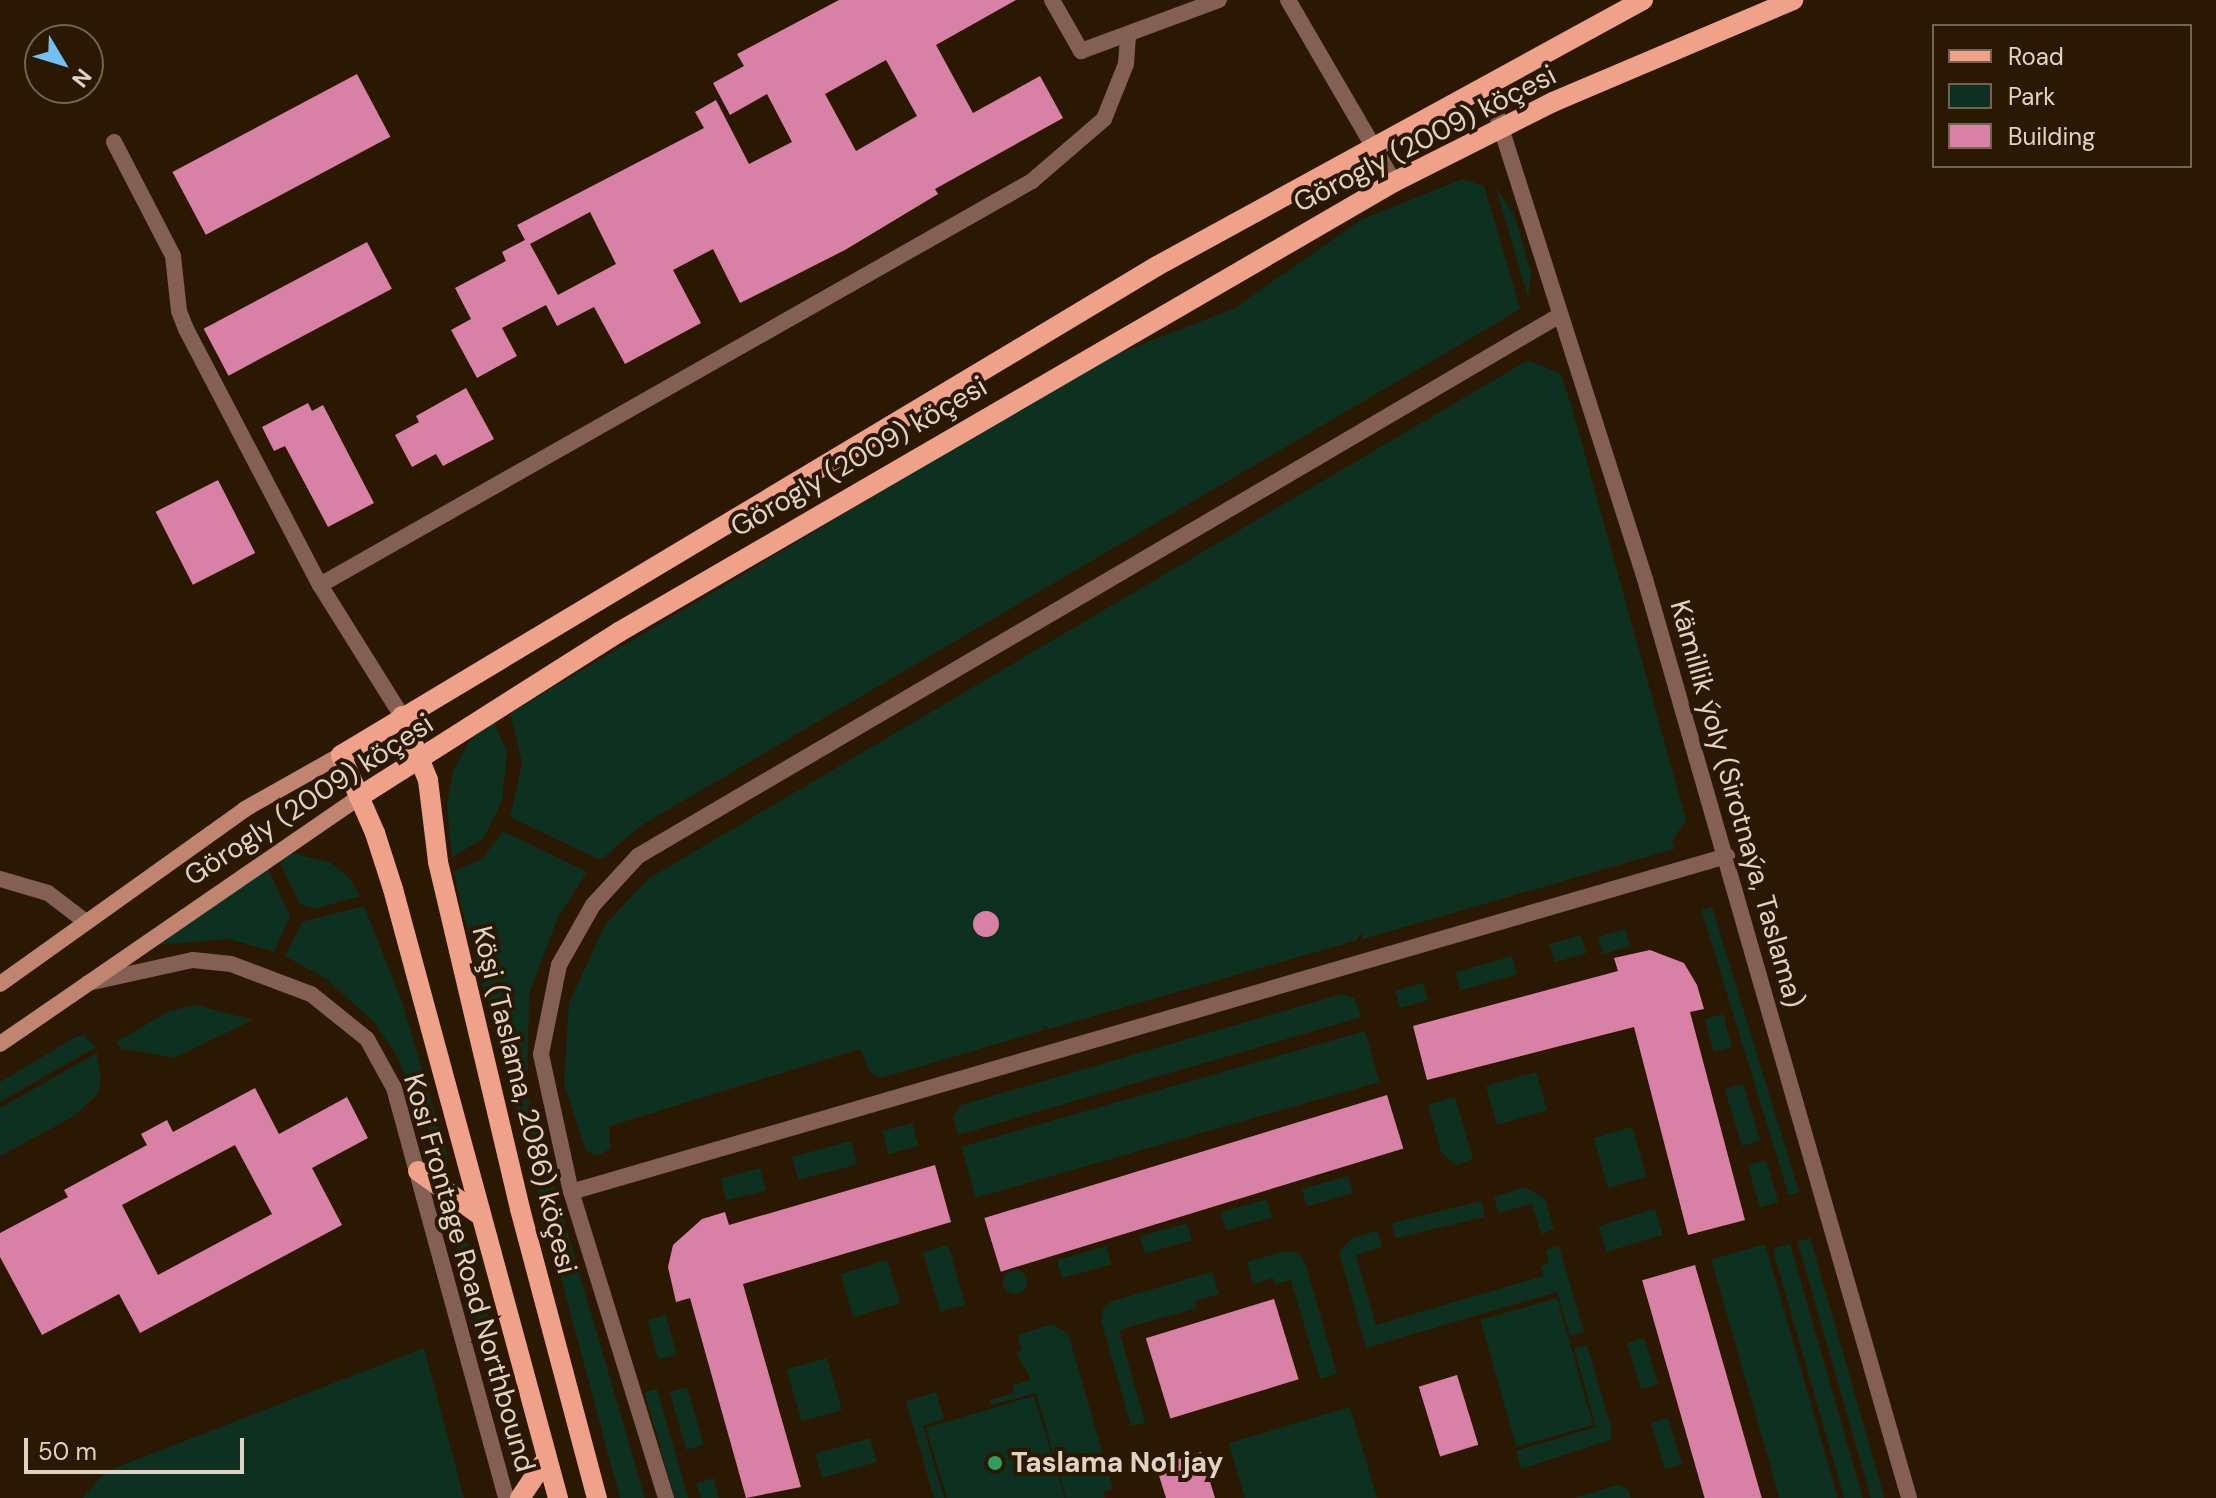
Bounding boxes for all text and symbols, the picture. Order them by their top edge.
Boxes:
north arrow [24,24,104,104]
legend [1932,24,2192,168]
text: Road [2008,41,2064,72]
street label: Görogly (2009) köçesi [1288,58,1562,220]
text: N [65,63,98,93]
text: Park [2008,81,2055,112]
text: Building [2008,121,2095,152]
street label: Görogly (2009) köçesi [725,370,993,544]
street label: Kämillik ýoly (Sirotnaýa, Taslama) [1663,596,1811,1012]
street label: Görogly (2009) köçesi [178,707,440,893]
street label: Köşi (Taslama, 2086) köçesi [465,923,583,1277]
street label: Kosi Frontage Road Northbound [396,1070,542,1476]
scale bar [28,1422,248,1472]
text: 50 m [38,1436,97,1467]
place label: Taslama No1 jay [1011,1446,1223,1480]
marker: Taslama No1 jay [986,1454,1004,1472]

